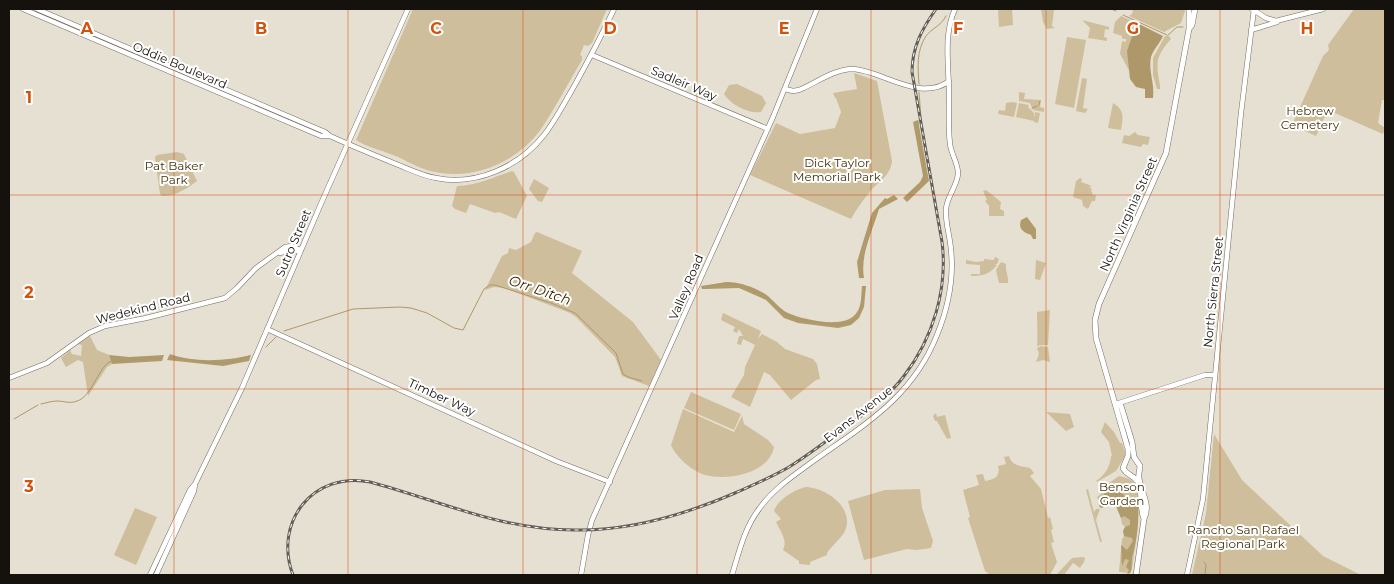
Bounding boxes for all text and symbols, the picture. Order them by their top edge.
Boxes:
text: A [80,19,94,38]
text: B [255,19,267,38]
text: C [430,19,442,38]
text: D [603,19,617,38]
text: E [779,19,789,38]
text: F [953,19,963,38]
text: G [1127,19,1139,38]
text: H [1301,19,1313,38]
street label: Oddie Boulevard [131,38,229,92]
street label: Sadleir Way [649,62,720,104]
text: 1 [26,88,32,107]
park label: Hebrew Cemetery [1281,103,1340,132]
street label: North Virginia Street [1096,154,1160,274]
park label: Dick Taylor Memorial Park [793,155,882,184]
park label: Pat Baker Park [145,158,204,187]
street label: Sutro Street [272,207,314,279]
street label: North Sierra Street [1200,235,1226,348]
street label: Valley Road [666,252,706,322]
water label: Orr Ditch [507,271,573,309]
text: 2 [24,283,34,302]
street label: Wedekind Road [94,289,192,327]
street label: Timber Way [406,375,478,419]
street label: Evans Avenue [820,382,896,446]
text: 3 [23,477,34,496]
park label: Benson Garden [1099,479,1145,508]
park label: Rancho San Rafael Regional Park [1187,522,1299,551]

